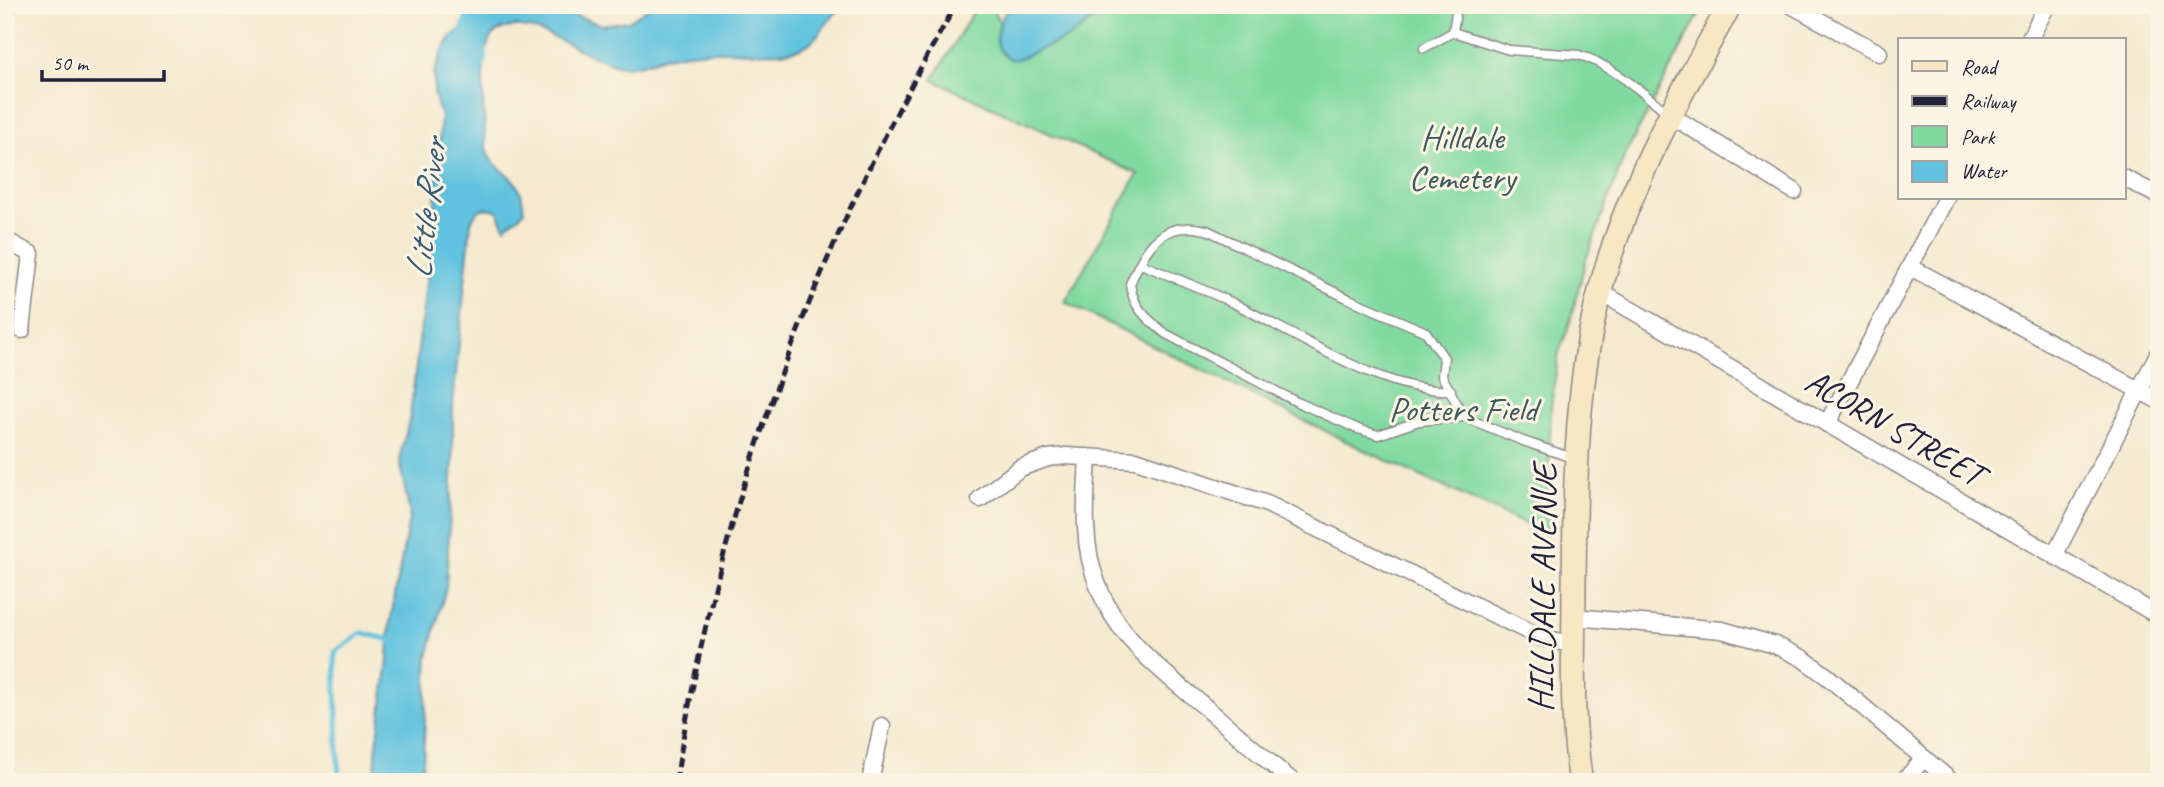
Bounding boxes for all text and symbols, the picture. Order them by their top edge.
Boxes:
scale bar [42,38,164,82]
legend [1898,38,2126,200]
text: 50 m [52,50,90,76]
text: Road [1961,54,2000,80]
text: Railway [1961,88,2017,114]
park label: Hilldale Cemetery [1409,115,1518,200]
text: Park [1961,124,1996,150]
water label: Little River [394,132,458,281]
text: Water [1961,158,2008,184]
street label: ACORN STREET [1797,358,1998,500]
park label: Potters Field [1389,387,1543,432]
street label: HILLDALE AVENUE [1518,459,1567,712]

